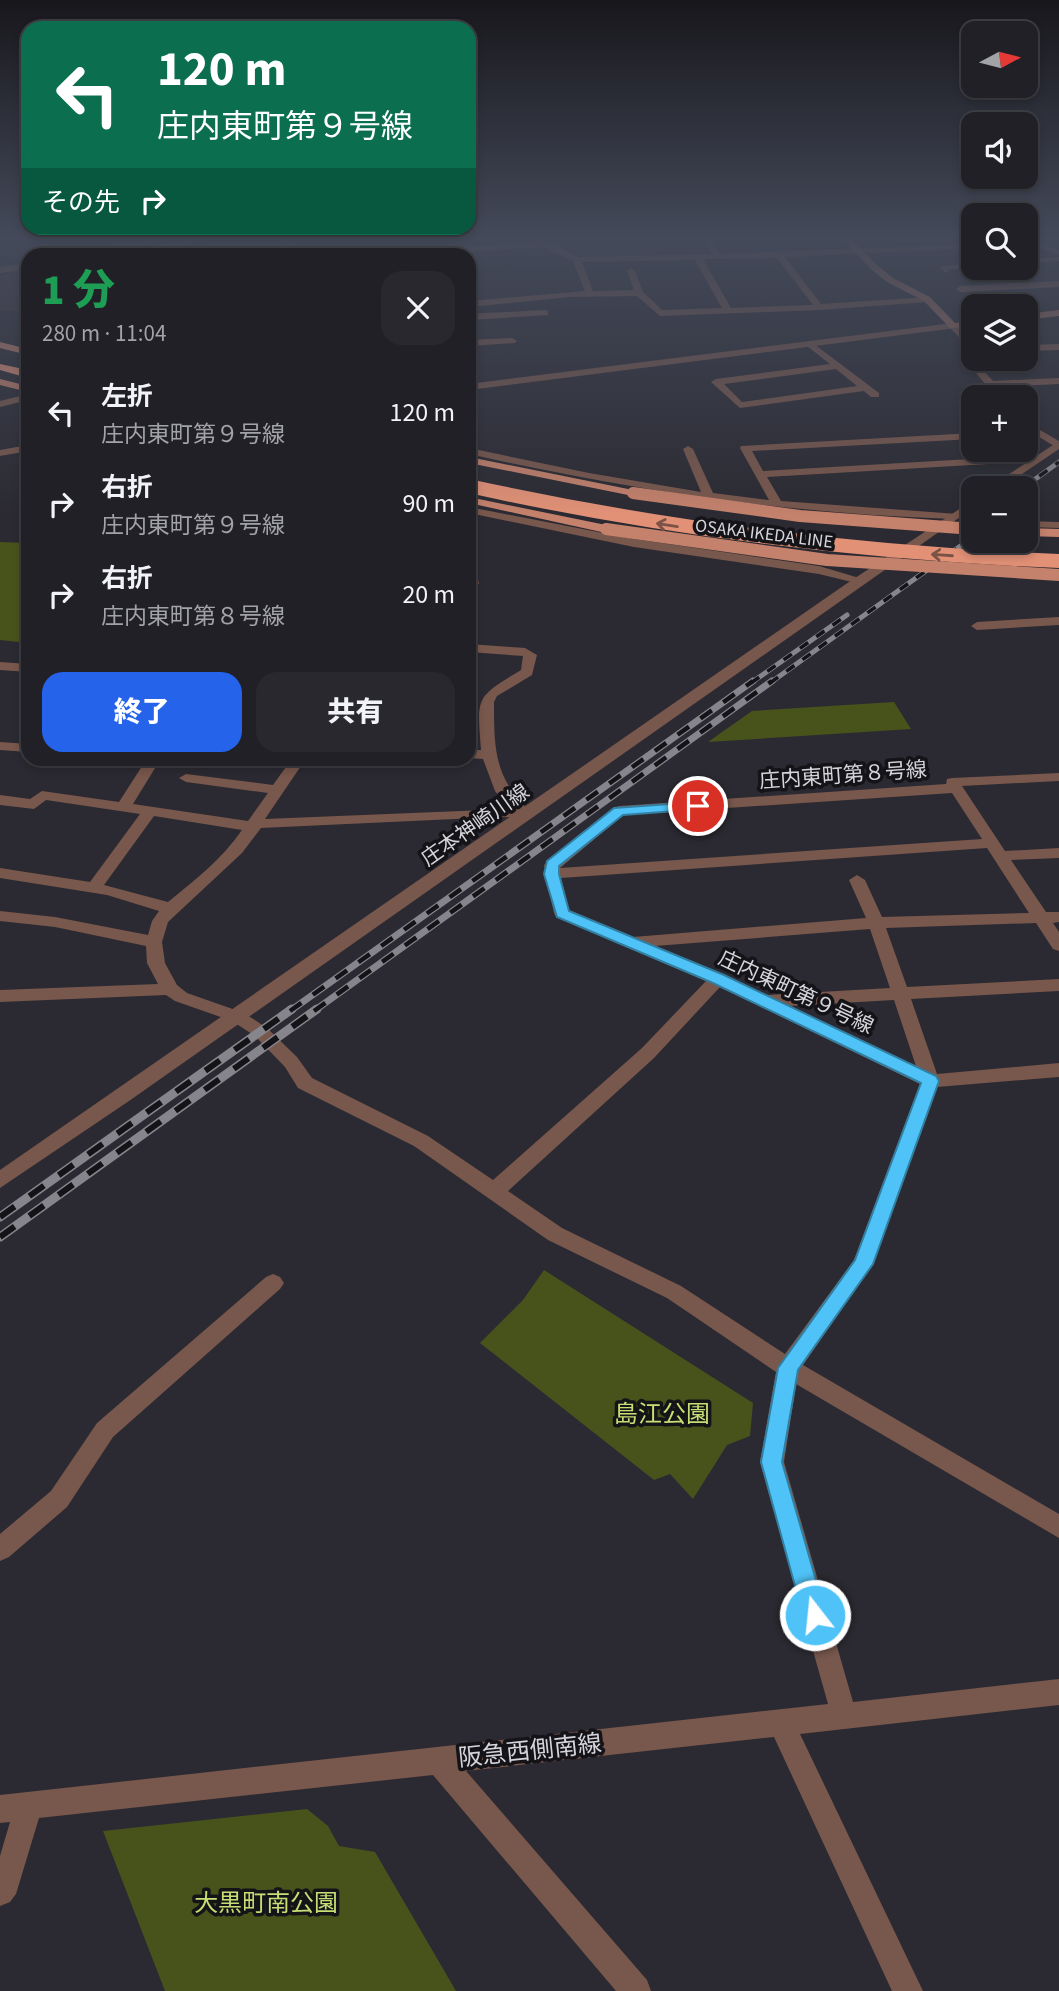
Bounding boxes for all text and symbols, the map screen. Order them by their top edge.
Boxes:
north arrow [961,21,1038,98]
map controls [961,21,1038,553]
text: 120 m [157,35,286,105]
icon: left [42,49,133,140]
text: 庄内東町第９号線 [157,104,413,150]
button: sound [961,112,1038,189]
icon: right [134,182,172,220]
text: その先 [42,184,120,221]
button: search [961,203,1038,280]
text: 1 分 [42,261,115,321]
button: close [381,271,455,345]
button: layers [961,294,1038,371]
text: 280 m · 11:04 [42,317,166,350]
text: 左折 [101,378,153,415]
button: + [961,385,1038,462]
icon: left [42,394,80,432]
text: 120 m [389,394,455,431]
text: 庄内東町第９号線 [101,418,285,451]
text: 右折 [101,469,153,506]
button: − [961,476,1038,553]
icon: right [42,485,80,523]
text: 90 m [402,485,455,522]
text: 庄内東町第９号線 [101,509,285,542]
street label: OSAKA IKEDA LINE [694,513,834,555]
one-way arrow [656,518,679,531]
one-way arrow [931,548,954,561]
text: 右折 [101,560,153,597]
icon: right [42,576,80,614]
text: 20 m [402,576,455,613]
text: 庄内東町第８号線 [101,600,285,633]
button: 終了 [42,672,242,752]
button: 共有 [256,672,455,752]
street label: 庄内東町第８号線 [758,754,928,796]
pin [668,776,728,836]
street label: 庄本神崎川線 [415,777,535,873]
icon: arrive [679,787,717,825]
street label: 庄内東町第９号線 [714,943,878,1041]
park label: 島江公園 [614,1397,710,1432]
position arrow [778,1578,852,1652]
street label: 阪急西側南線 [457,1726,603,1776]
park label: 大黒町南公園 [194,1886,338,1921]

